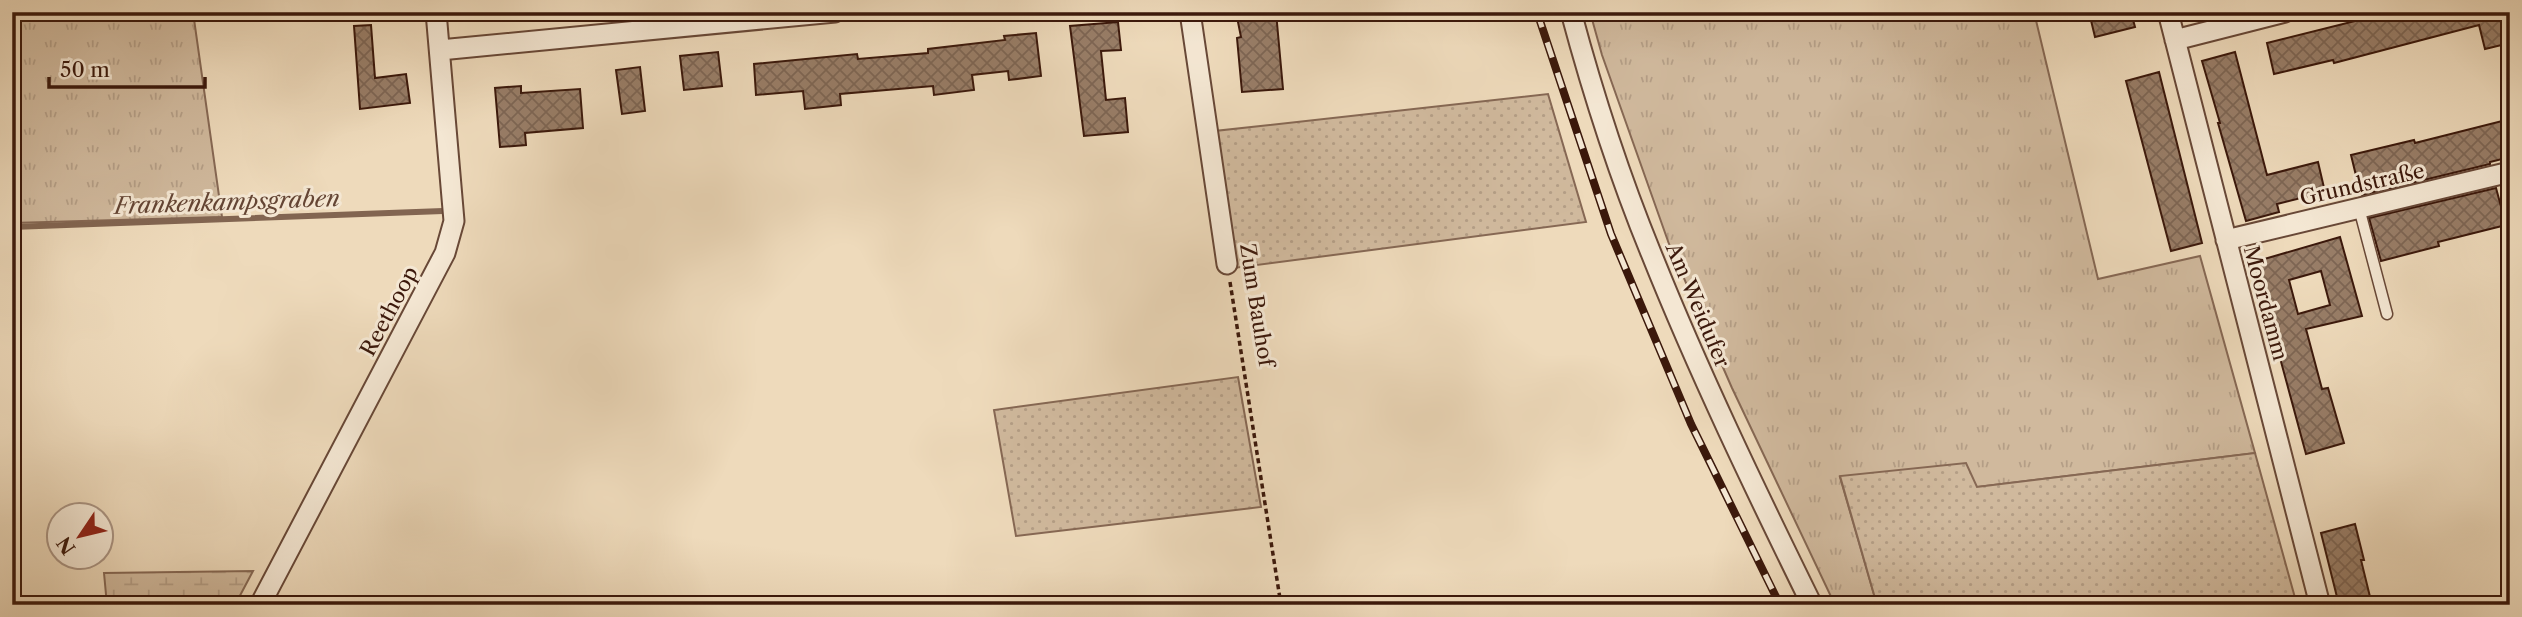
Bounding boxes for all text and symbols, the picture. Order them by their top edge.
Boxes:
scale bar [49,46,205,90]
text: 50 m [60,57,110,82]
street label: Grundstraße [2297,158,2427,210]
water label: Frankenkampsgraben [112,184,340,220]
street label: Am Weidufer [1660,238,1736,371]
street label: Zum Bauhof [1235,242,1279,371]
street label: Moordamm [2239,243,2293,364]
street label: Reethoop [355,262,423,360]
north arrow [46,502,116,572]
text: N [52,532,81,559]

